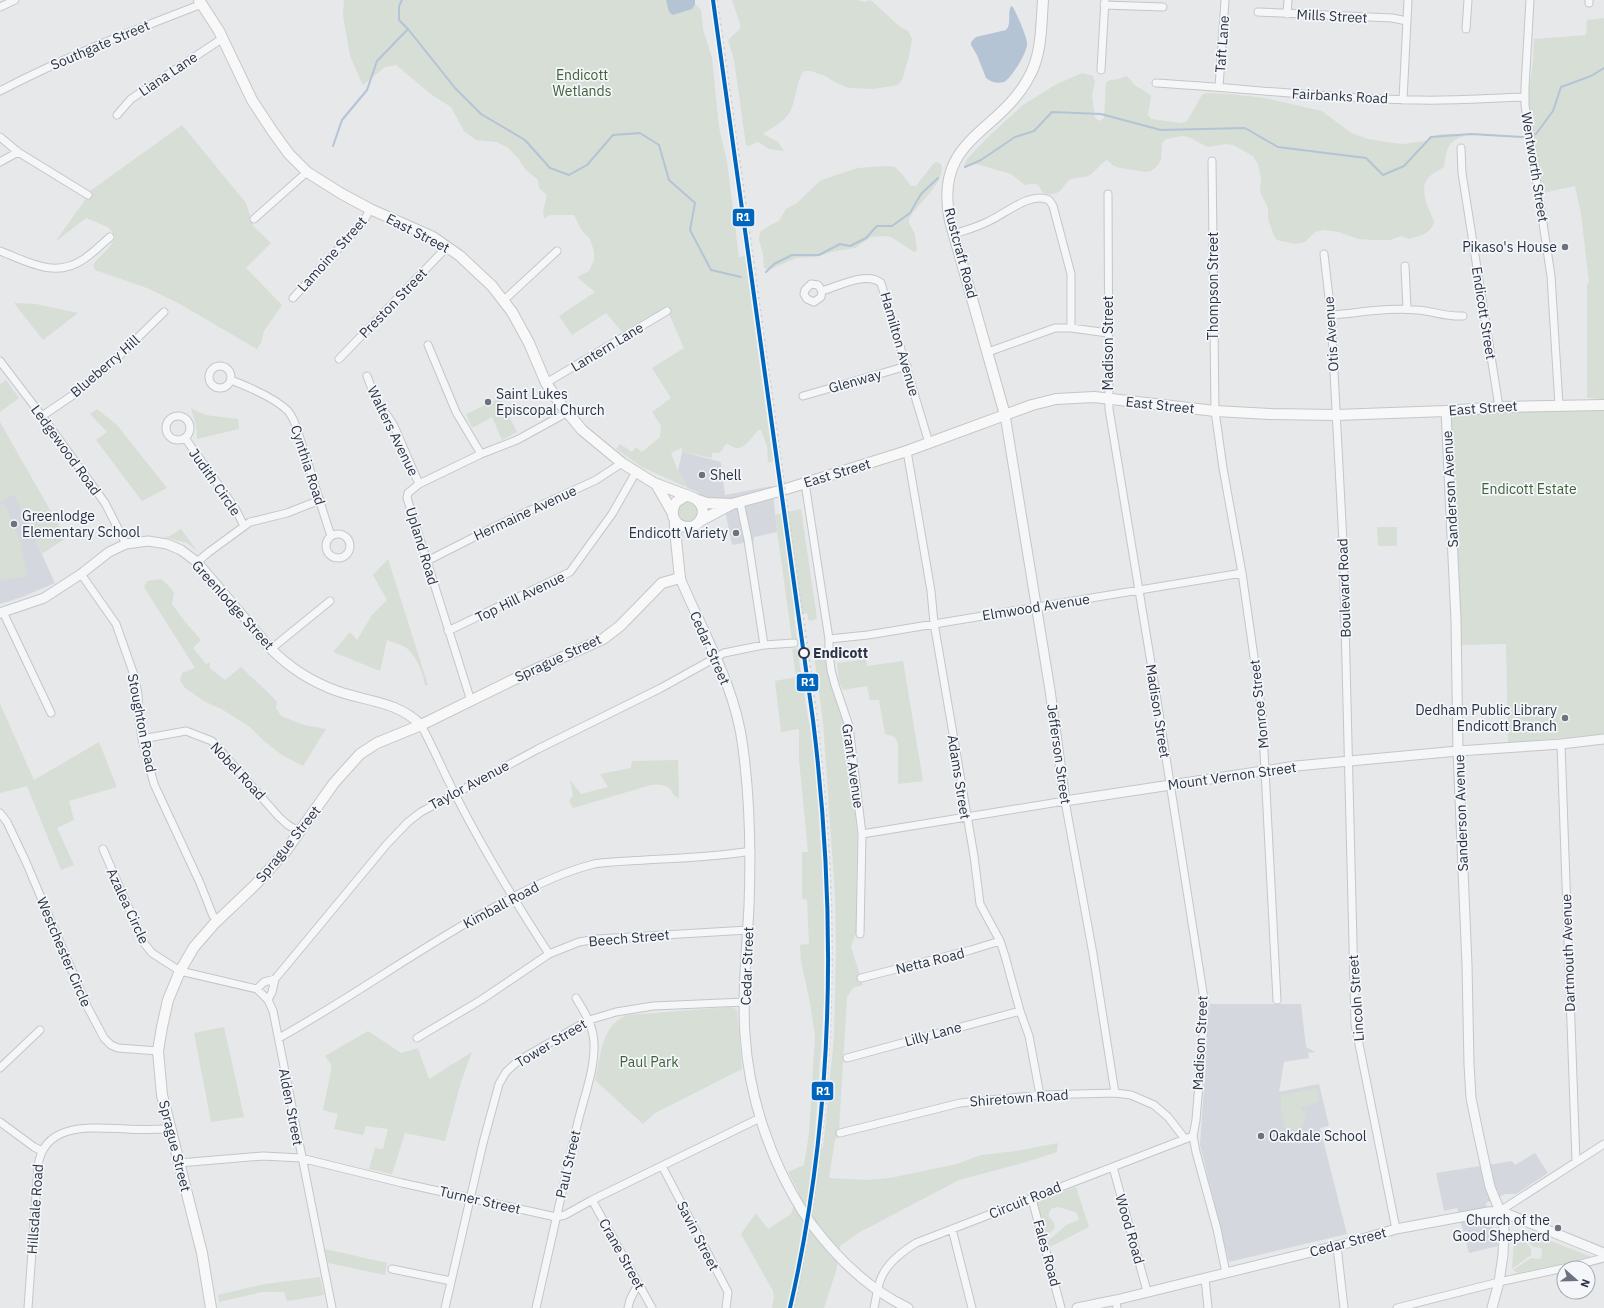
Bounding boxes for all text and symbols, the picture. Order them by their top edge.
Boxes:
street label: Mills Street [1296,5,1368,27]
street label: Taft Lane [1211,14,1233,73]
street label: Southgate Street [48,16,152,74]
street label: Liana Lane [135,48,201,100]
park label: Endicott Wetlands [552,66,612,100]
street label: Fairbanks Road [1291,84,1389,108]
street label: Wentworth Street [1517,111,1553,223]
street label: Rustcraft Road [940,206,982,300]
line badge: R1 [732,208,755,227]
street label: East Street [383,209,453,257]
text: R1 [736,210,750,224]
street label: Lamoine Street [293,212,371,295]
street label: Thompson Street [1204,232,1222,340]
place label: Pikaso's House [1462,238,1557,256]
marker: Pikaso's House [1560,242,1570,252]
street label: Preston Street [355,264,431,342]
street label: Endicott Street [1468,265,1500,361]
street label: Hamilton Avenue [877,290,924,398]
street label: Madison Street [1099,296,1117,390]
street label: Otis Avenue [1319,296,1343,372]
street label: Lantern Lane [567,318,647,376]
street label: Blueberry Hill [67,331,144,401]
street label: Glenway [827,365,884,397]
street label: Walters Avenue [363,383,423,479]
place label: Saint Lukes Episcopal Church [496,385,605,419]
street label: East Street [1125,392,1195,418]
marker: Saint Lukes Episcopal Church [483,397,493,407]
street label: East Street [1448,397,1518,419]
street label: Ledgewood Road [27,401,105,499]
street label: Cynthia Road [287,423,329,507]
street label: Sanderson Avenue [1438,430,1462,548]
street label: Judith Circle [185,445,245,520]
street label: East Street [801,454,873,492]
place label: Shell [710,466,742,484]
marker: Shell [697,470,707,480]
park label: Endicott Estate [1481,480,1577,498]
street label: Hermaine Avenue [471,481,580,545]
street label: Upland Road [402,505,442,587]
place label: Greenlodge Elementary School [22,507,140,541]
marker: Greenlodge Elementary School [9,519,19,529]
place label: Endicott Variety [629,524,728,542]
marker: Endicott Variety [731,528,741,538]
street label: Boulevard Road [1333,538,1355,638]
street label: Greenlodge Street [188,556,278,654]
street label: Top Hill Avenue [472,567,568,626]
street label: Elmwood Avenue [981,590,1091,624]
street label: Cedar Street [686,608,734,688]
street label: Sprague Street [512,630,604,686]
place label: Endicott [813,644,868,662]
marker: Endicott [798,647,810,659]
street label: Monroe Street [1245,658,1273,749]
street label: Madison Street [1142,663,1174,759]
street label: Stoughton Road [124,672,160,774]
line badge: R1 [796,673,819,692]
text: R1 [801,675,815,689]
place label: Dedham Public Library Endicott Branch [1415,701,1557,735]
street label: Jefferson Street [1043,703,1075,805]
marker: Dedham Public Library Endicott Branch [1560,713,1570,723]
street label: Grant Avenue [838,723,868,810]
street label: Adams Street [943,733,975,821]
street label: Nobel Road [207,738,269,804]
street label: Sanderson Avenue [1450,754,1472,872]
street label: Taylor Avenue [426,756,512,814]
street label: Mount Vernon Street [1167,758,1298,794]
street label: Sprague Street [252,802,324,886]
street label: Azalea Circle [103,865,153,947]
street label: Kimball Road [460,878,542,932]
street label: Dartmouth Avenue [1557,893,1579,1012]
street label: Westchester Circle [33,894,95,1010]
street label: Beech Street [588,925,670,951]
street label: Cedar Street [737,926,757,1006]
street label: Netta Road [894,944,966,978]
street label: Lincoln Street [1344,954,1368,1042]
street label: Madison Street [1189,995,1211,1091]
street label: Tower Street [512,1015,590,1071]
street label: Lilly Lane [903,1018,964,1050]
park label: Paul Park [619,1053,679,1071]
street label: Alden Street [275,1067,307,1147]
line badge: R1 [811,1081,834,1101]
text: R1 [816,1084,830,1098]
street label: Shiretown Road [969,1086,1069,1110]
street label: Sprague Street [155,1098,195,1194]
place label: Oakdale School [1269,1127,1367,1145]
street label: Paul Street [551,1128,585,1200]
marker: Oakdale School [1256,1131,1266,1141]
street label: Hillsdale Road [23,1163,47,1255]
street label: Circuit Road [986,1177,1064,1223]
street label: Turner Street [438,1182,522,1218]
street label: Wood Road [1111,1192,1149,1266]
street label: Savin Street [673,1198,723,1274]
place label: Church of the Good Shepherd [1452,1211,1550,1245]
street label: Crane Street [595,1215,649,1293]
street label: Fales Road [1029,1218,1065,1288]
street label: Cedar Street [1308,1223,1388,1261]
marker: Church of the Good Shepherd [1553,1223,1563,1233]
north arrow [1556,1260,1596,1300]
text: N [1577,1277,1593,1290]

